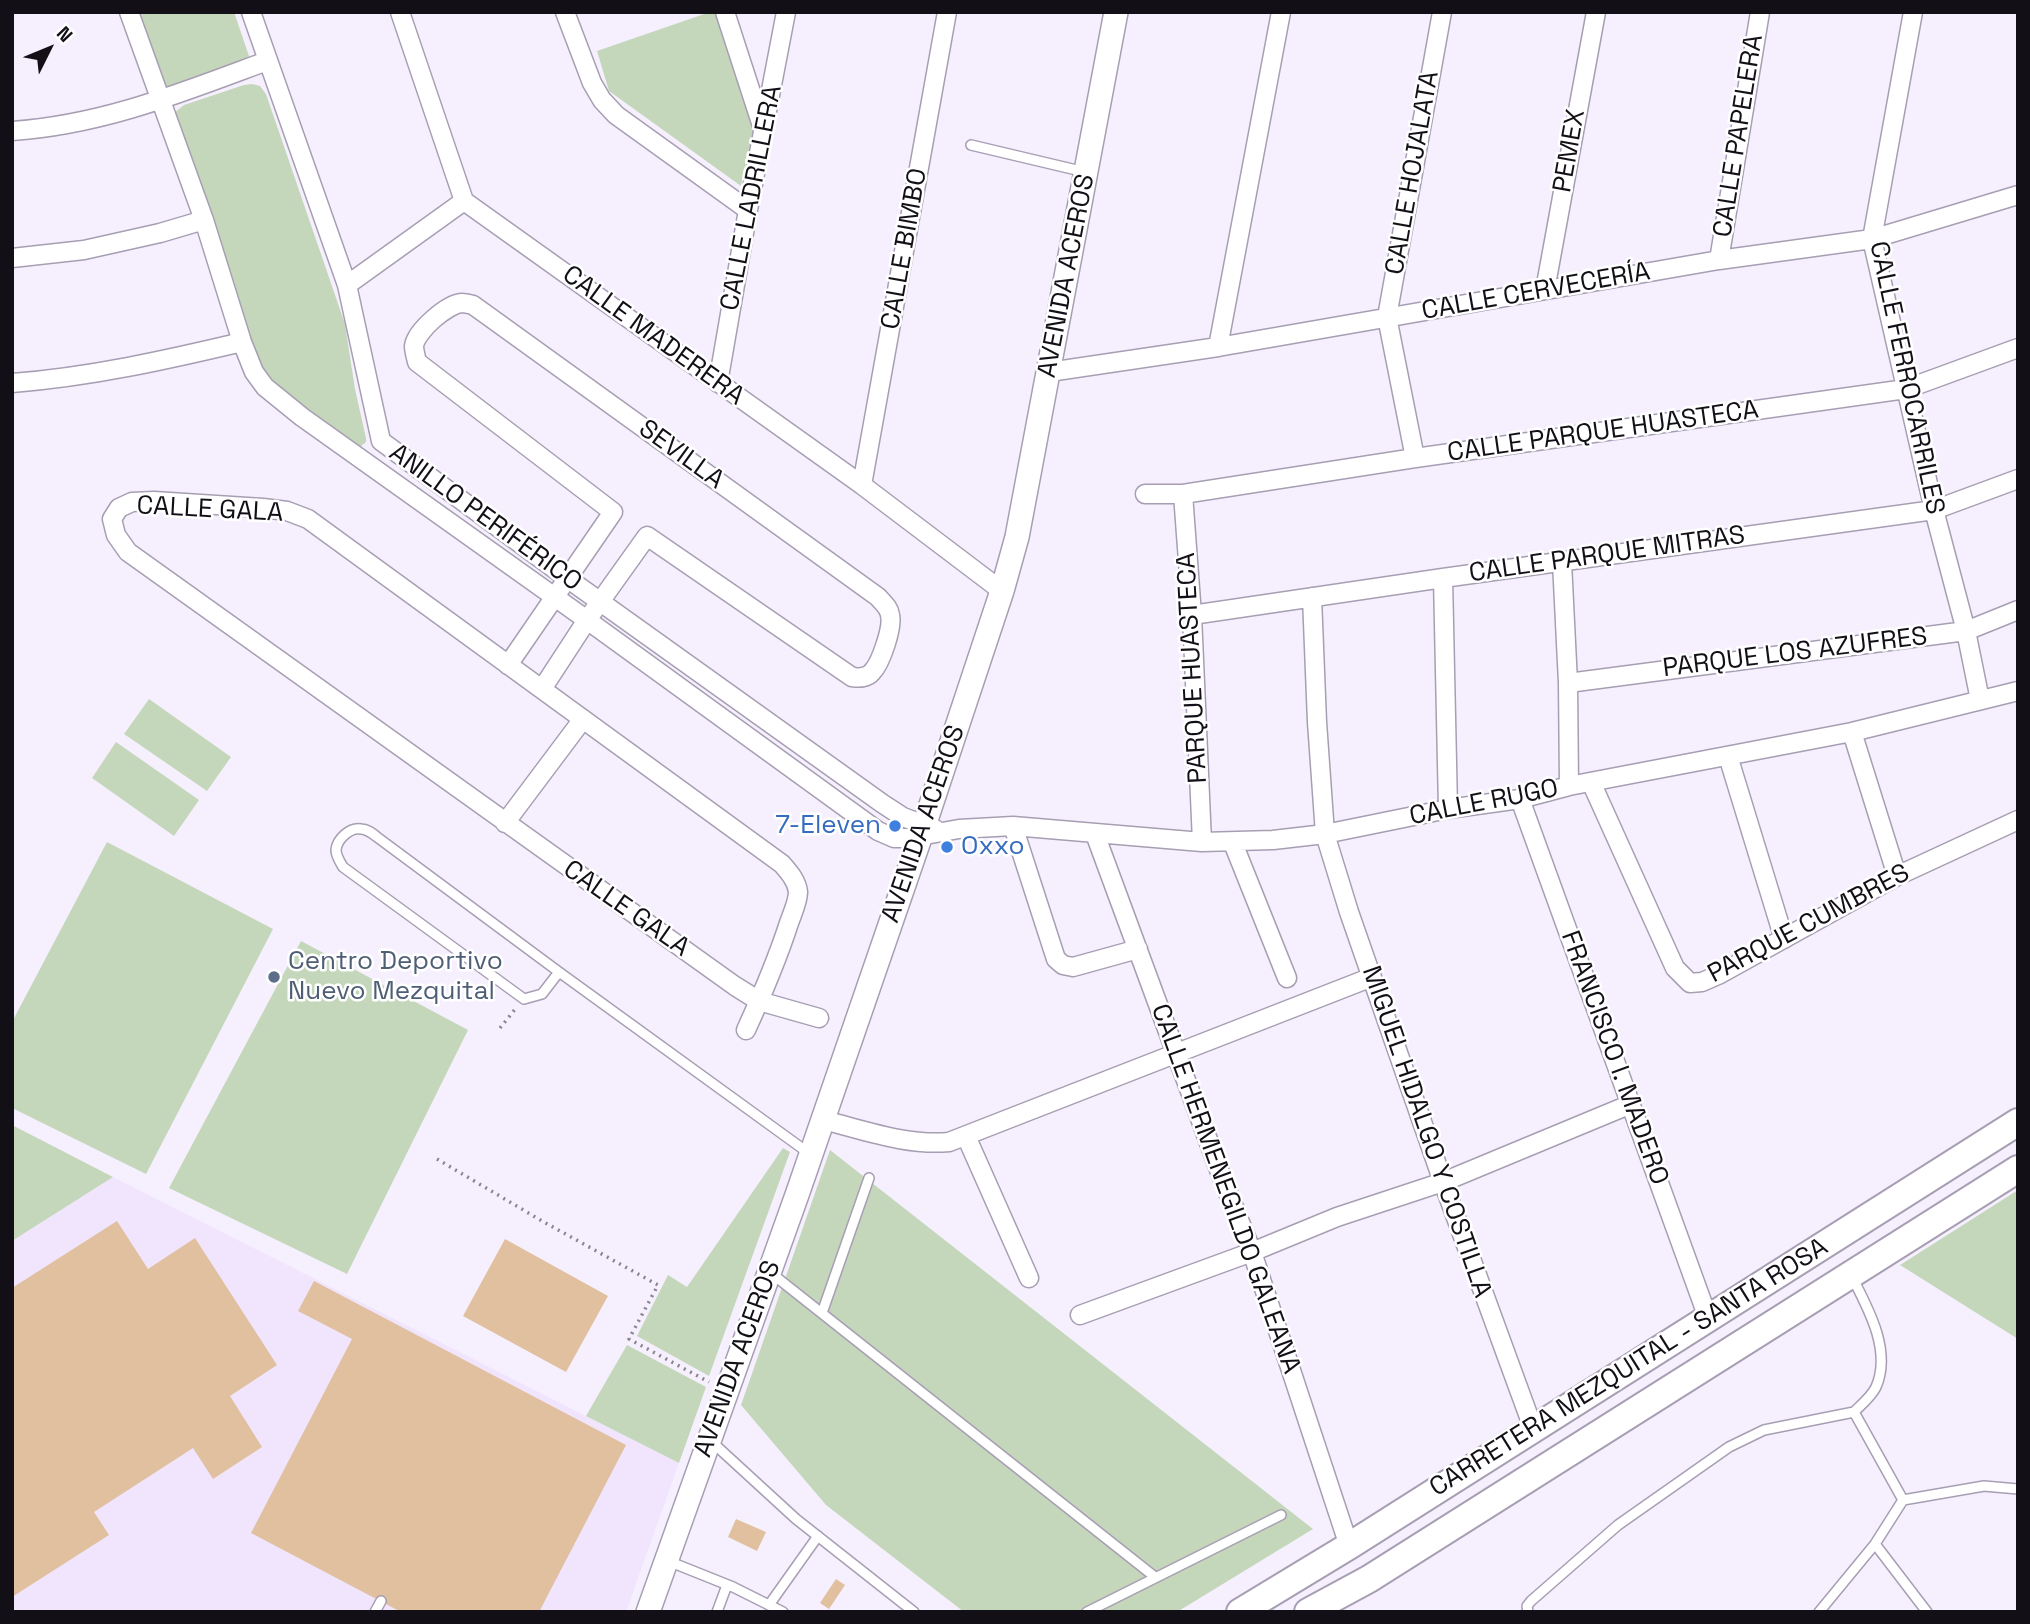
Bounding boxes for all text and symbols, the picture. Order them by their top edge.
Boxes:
north arrow [14,14,84,84]
text: N [51,21,78,48]
street label: CALLE PAPELERA [1708,32,1770,240]
street label: CALLE HOJALATA [1380,69,1446,277]
street label: CALLE LADRILLERA [715,83,789,313]
street label: PEMEX [1547,107,1593,195]
street label: CALLE BIMBO [875,166,935,332]
street label: AVENIDA ACEROS [1032,172,1102,380]
street label: CALLE FERROCARRILES [1862,239,1950,517]
street label: CALLE CERVECERÍA [1419,257,1653,327]
street label: CALLE MADERERA [556,260,750,412]
street label: CALLE PARQUE HUASTECA [1445,395,1761,469]
street label: SEVILLA [632,414,730,496]
street label: ANILLO PERIFÉRICO [383,438,587,598]
street label: CALLE GALA [136,491,284,529]
street label: CALLE PARQUE MITRAS [1467,520,1747,590]
street label: PARQUE HUASTECA [1171,552,1215,784]
street label: PARQUE LOS AZUFRES [1661,621,1929,685]
street label: AVENIDA ACEROS [876,721,972,927]
street label: CALLE RUGO [1407,773,1561,833]
place label: 7-Eleven [775,810,881,842]
marker: 7-Eleven [887,818,903,834]
place label: Oxxo [961,831,1024,863]
marker: Oxxo [939,839,955,855]
street label: CALLE GALA [557,854,695,964]
street label: PARQUE CUMBRES [1703,858,1915,990]
street label: FRANCISCO I. MADERO [1554,927,1674,1189]
place label: Centro Deportivo Nuevo Mezquital [288,946,503,1007]
street label: MIGUEL HIDALGO Y COSTILLA [1354,962,1498,1302]
marker: Centro Deportivo Nuevo Mezquital [266,969,282,985]
street label: CALLE HERMENEGILDO GALEANA [1143,1000,1307,1378]
street label: CARRETERA MEZQUITAL - SANTA ROSA [1424,1232,1834,1504]
street label: AVENIDA ACEROS [688,1257,788,1461]

